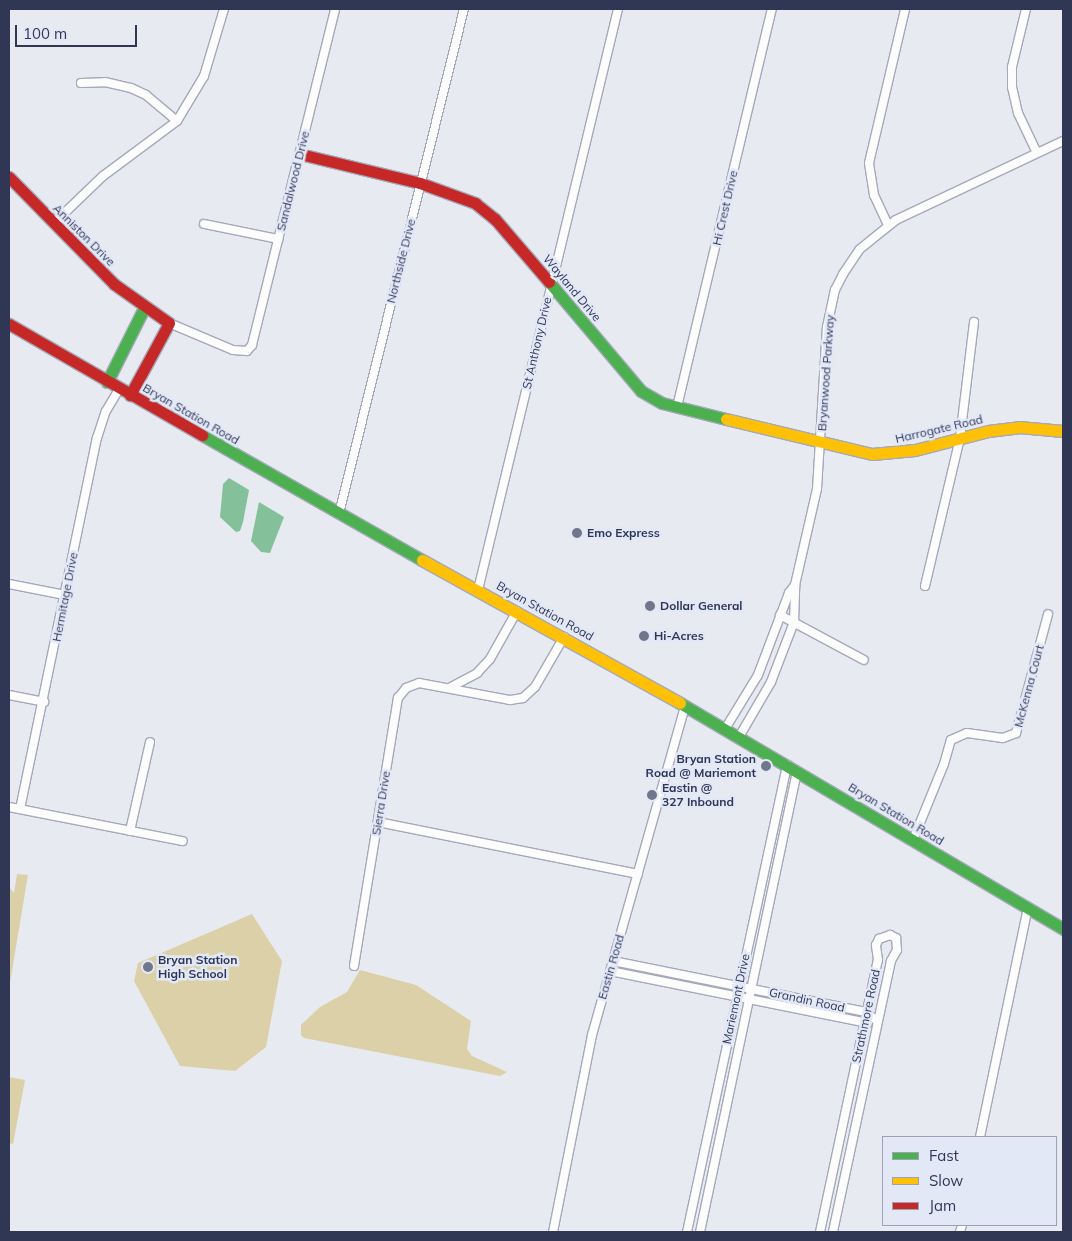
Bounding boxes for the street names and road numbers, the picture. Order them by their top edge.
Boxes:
street label: Sandalwood Drive [274,130,312,232]
street label: Hi Crest Drive [709,169,741,247]
street label: Anniston Drive [50,201,118,269]
street label: Northside Drive [384,217,418,305]
street label: Wayland Drive [540,252,604,324]
street label: St Anthony Drive [519,295,555,391]
street label: Bryanwood Parkway [815,314,837,432]
street label: Bryan Station Road [140,381,242,447]
street label: Harrogate Road [894,412,984,446]
street label: Hermitage Drive [49,551,81,643]
street label: Bryan Station Road [494,578,596,644]
street label: McKenna Court [1011,643,1047,729]
street label: Sierra Drive [369,770,393,836]
street label: Bryan Station Road [846,780,946,848]
street label: Eastin Road [595,933,627,1001]
street label: Mariemont Drive [719,953,753,1045]
street label: Strathmore Road [849,968,883,1064]
street label: Grandin Road [768,985,846,1015]

